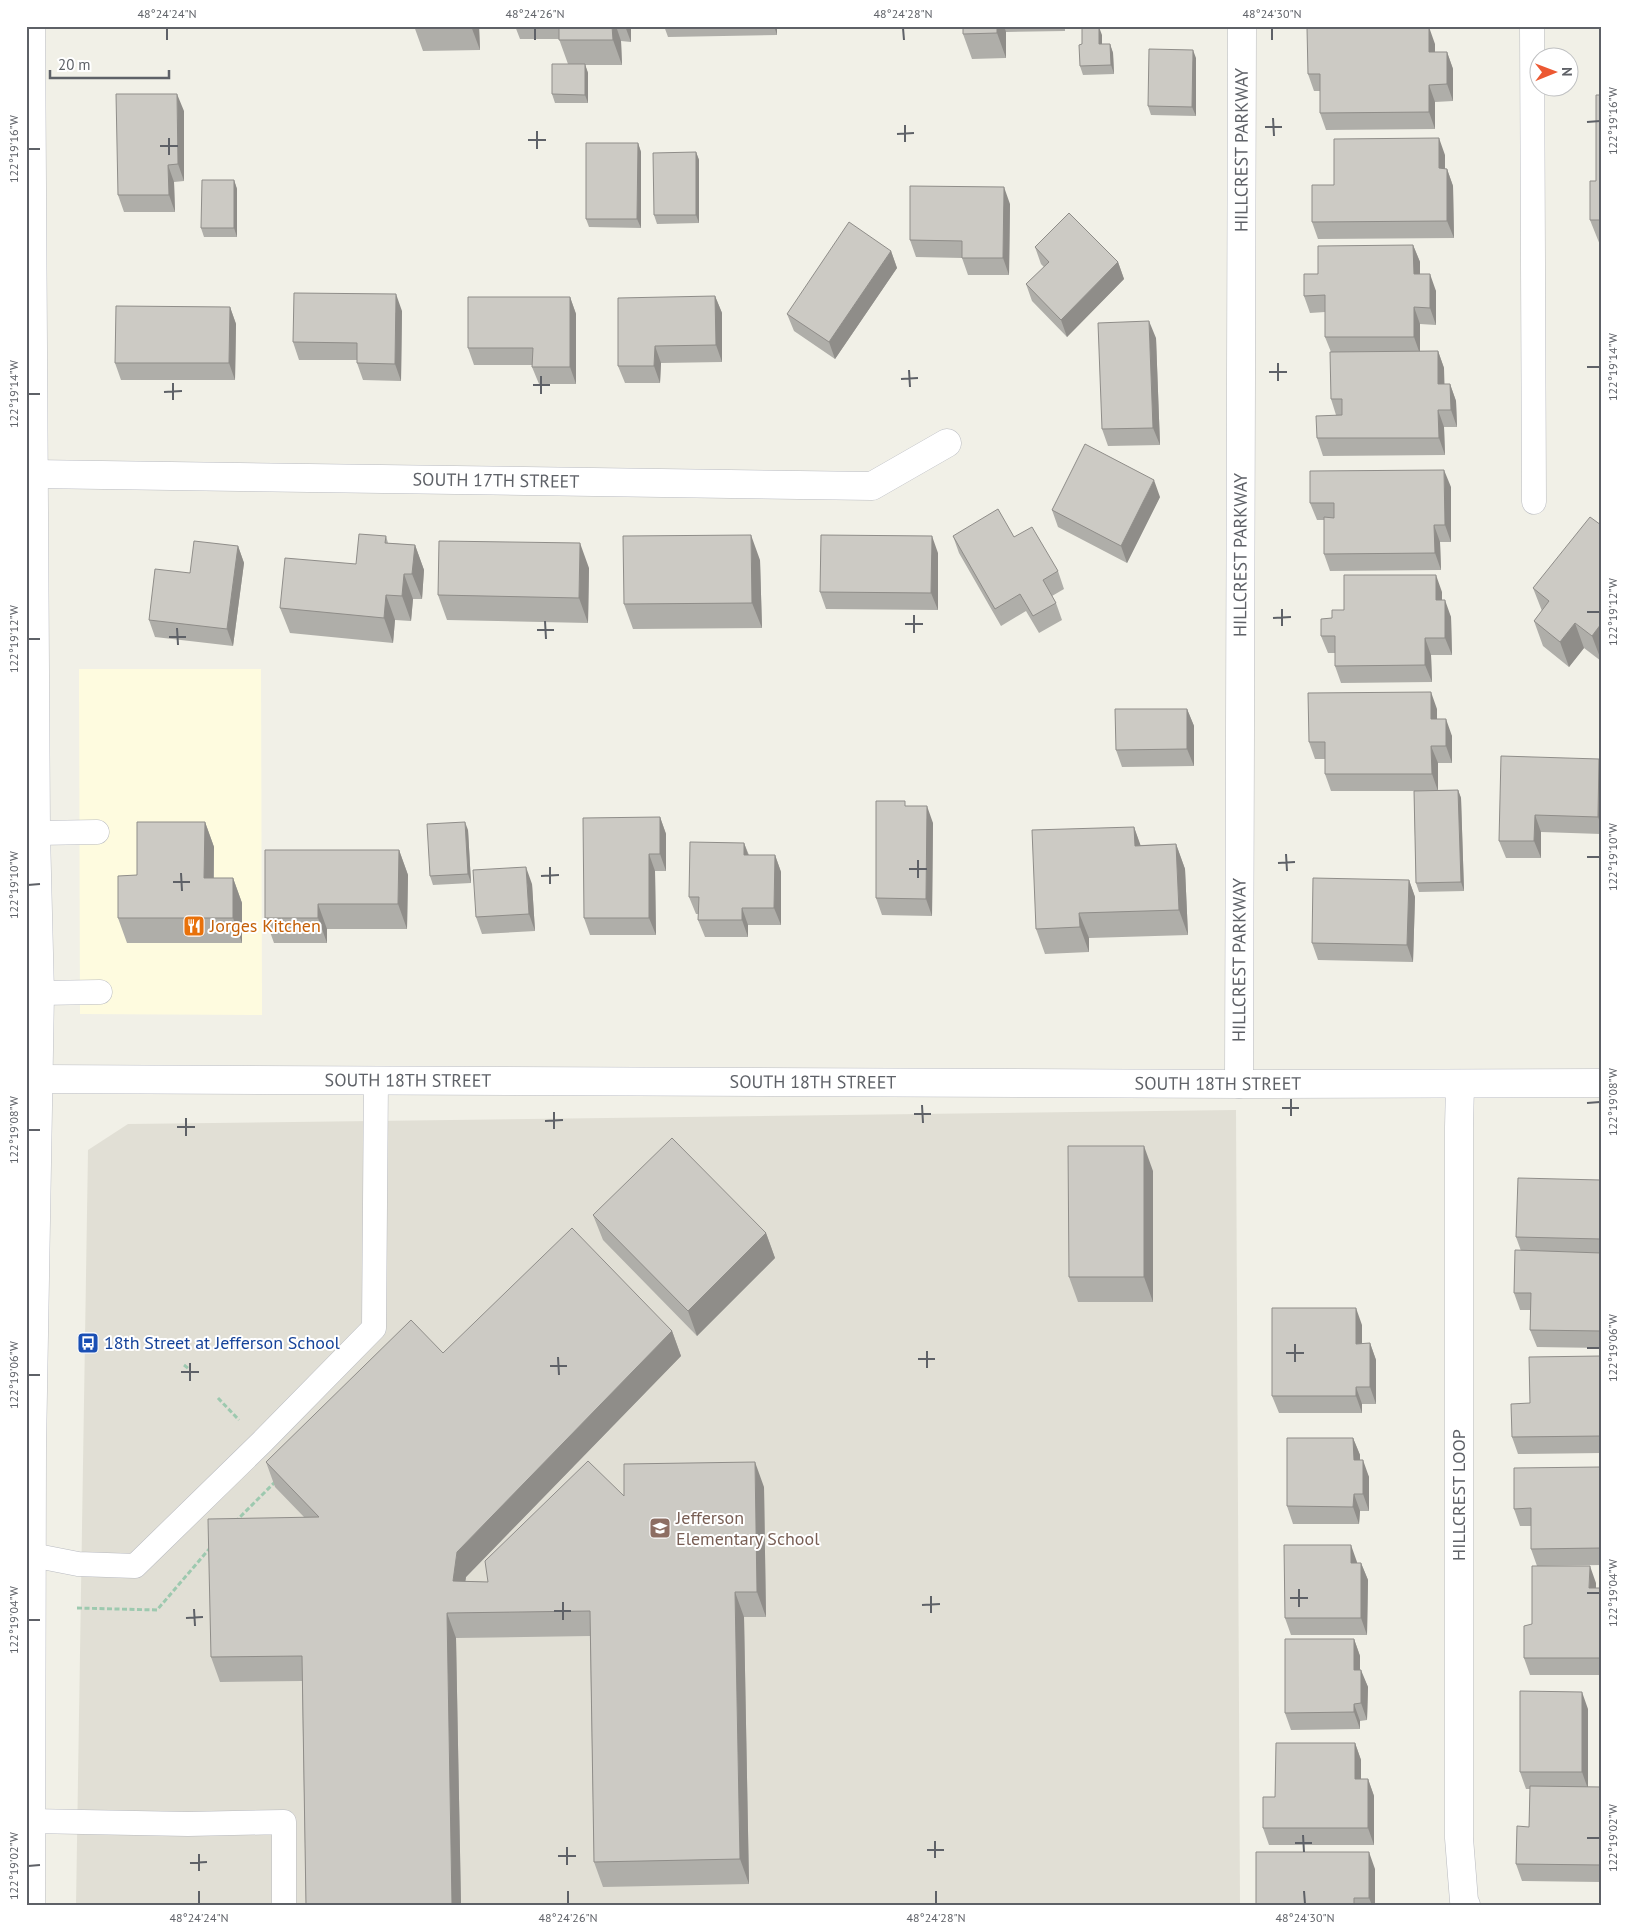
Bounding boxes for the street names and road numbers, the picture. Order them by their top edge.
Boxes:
street label: HILLCREST PARKWAY [1229,68,1253,232]
street label: SOUTH 17TH STREET [412,467,579,493]
street label: HILLCREST PARKWAY [1228,473,1252,637]
street label: HILLCREST PARKWAY [1227,878,1251,1042]
street label: SOUTH 18TH STREET [325,1068,491,1092]
street label: SOUTH 18TH STREET [730,1070,896,1094]
street label: SOUTH 18TH STREET [1135,1072,1301,1095]
street label: HILLCREST LOOP [1447,1429,1470,1561]

